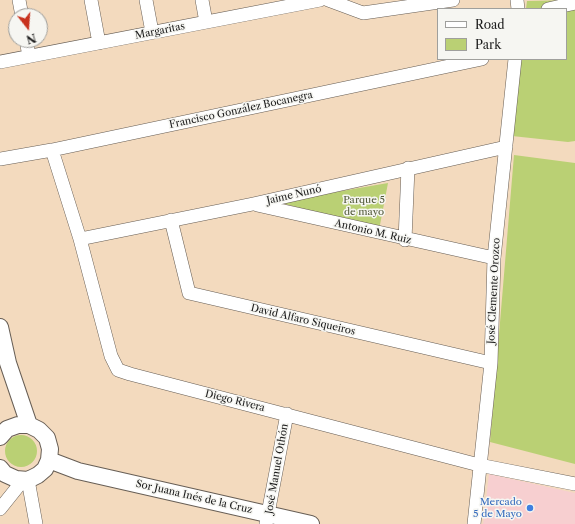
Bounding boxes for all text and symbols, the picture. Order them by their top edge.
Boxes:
north arrow [8,8,48,48]
legend [437,8,567,60]
text: Road [475,17,505,32]
street label: Margaritas [134,20,186,42]
text: N [25,30,38,47]
text: Park [475,37,501,52]
street label: Francisco González Bocanegra [168,89,314,131]
street label: Jaime Nunó [265,183,323,207]
park label: Parque 5 de mayo [343,194,385,218]
street label: Antonio M. Ruiz [333,217,413,247]
street label: José Clemente Orozco [485,238,503,344]
street label: David Alfaro Siqueiros [250,302,356,338]
street label: Diego Rivera [204,388,266,414]
street label: José Manuel Othón [263,423,291,515]
street label: Sor Juana Inés de la Cruz [135,478,253,516]
place label: Mercado 5 de Mayo [473,496,522,520]
marker: Mercado 5 de Mayo [525,503,535,513]

